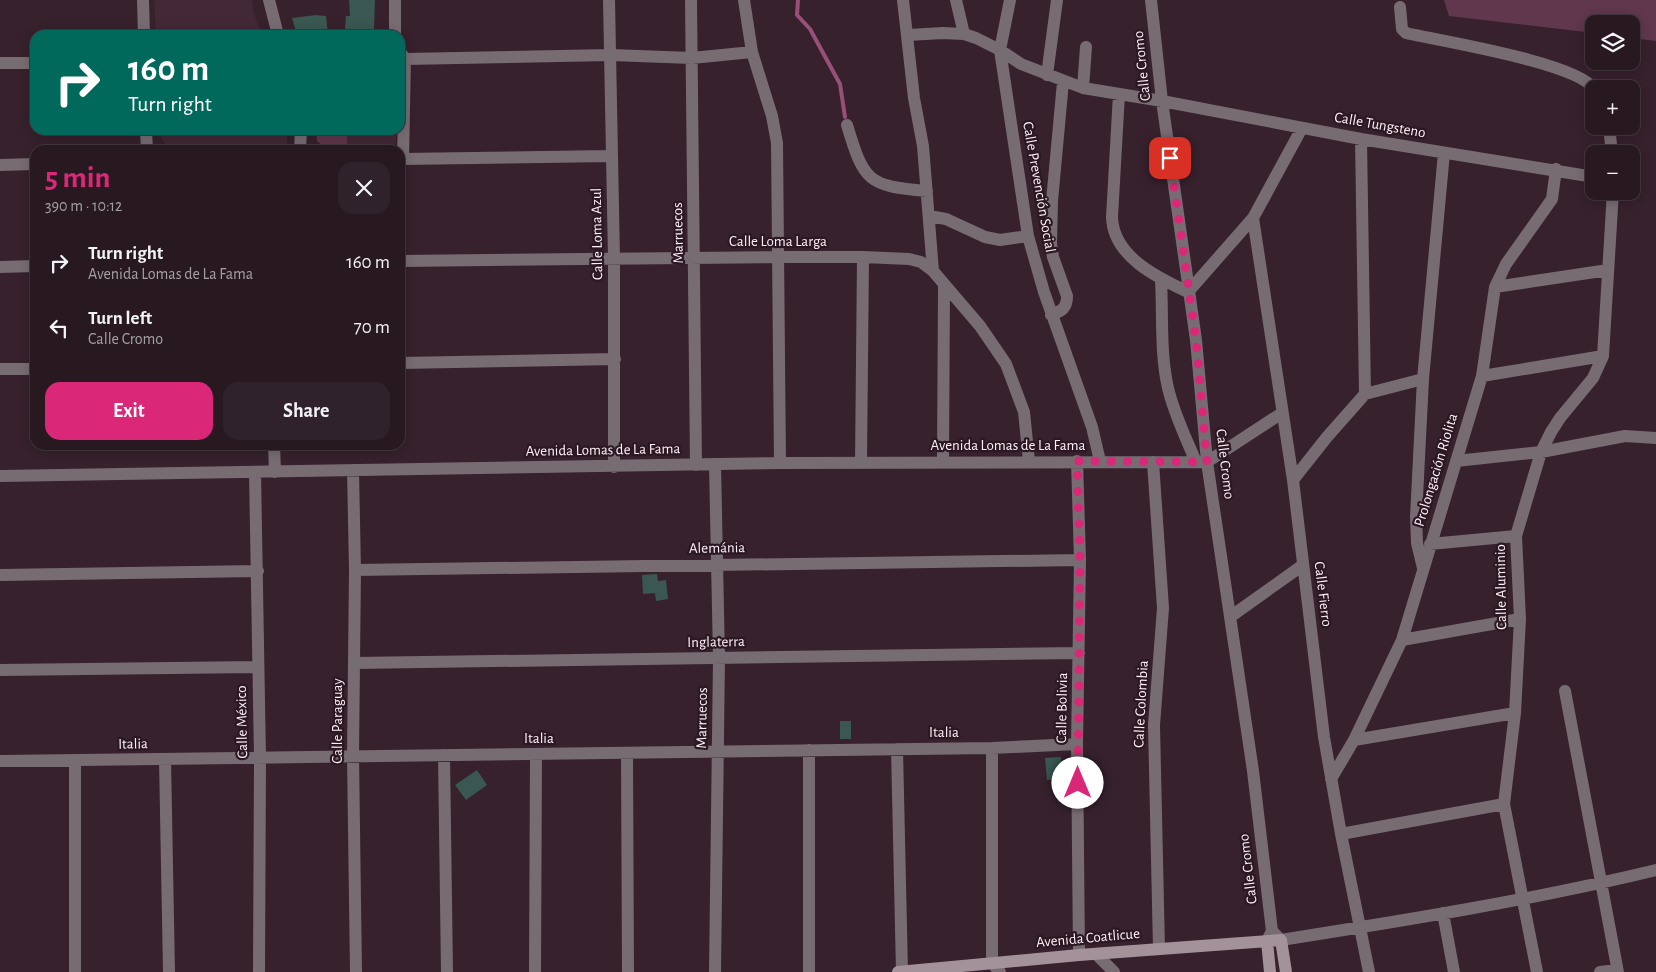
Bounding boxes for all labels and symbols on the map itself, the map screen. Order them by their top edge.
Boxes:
street label: Calle Cromo [1131,30,1153,102]
street label: Calle Tungsteno [1333,110,1427,140]
street label: Calle Prevención Social [1020,120,1058,254]
pin [1149,137,1191,179]
street label: Calle Loma Azul [589,188,605,280]
street label: Marruecos [670,202,686,264]
street label: Calle Loma Larga [729,234,827,249]
street label: Prolongación Riolita [1412,411,1460,528]
street label: Calle Cromo [1213,428,1237,500]
street label: Avenida Lomas de La Fama [931,438,1085,453]
street label: Avenida Lomas de La Fama [525,441,681,459]
street label: Alemánia [689,540,745,556]
street label: Calle Aluminio [1493,544,1509,630]
street label: Calle Fierro [1312,561,1334,627]
street label: Inglaterra [687,634,745,650]
street label: Calle Colombia [1131,660,1151,748]
street label: Calle Bolivia [1054,672,1070,744]
street label: Calle Paraguay [330,678,345,764]
street label: Calle México [234,685,250,759]
street label: Marruecos [694,687,710,749]
street label: Italia [929,725,959,740]
street label: Italia [524,731,554,746]
street label: Italia [118,736,148,752]
position arrow [1051,756,1103,808]
street label: Calle Cromo [1236,833,1260,905]
street label: Avenida Coatlicue [1035,926,1141,950]

